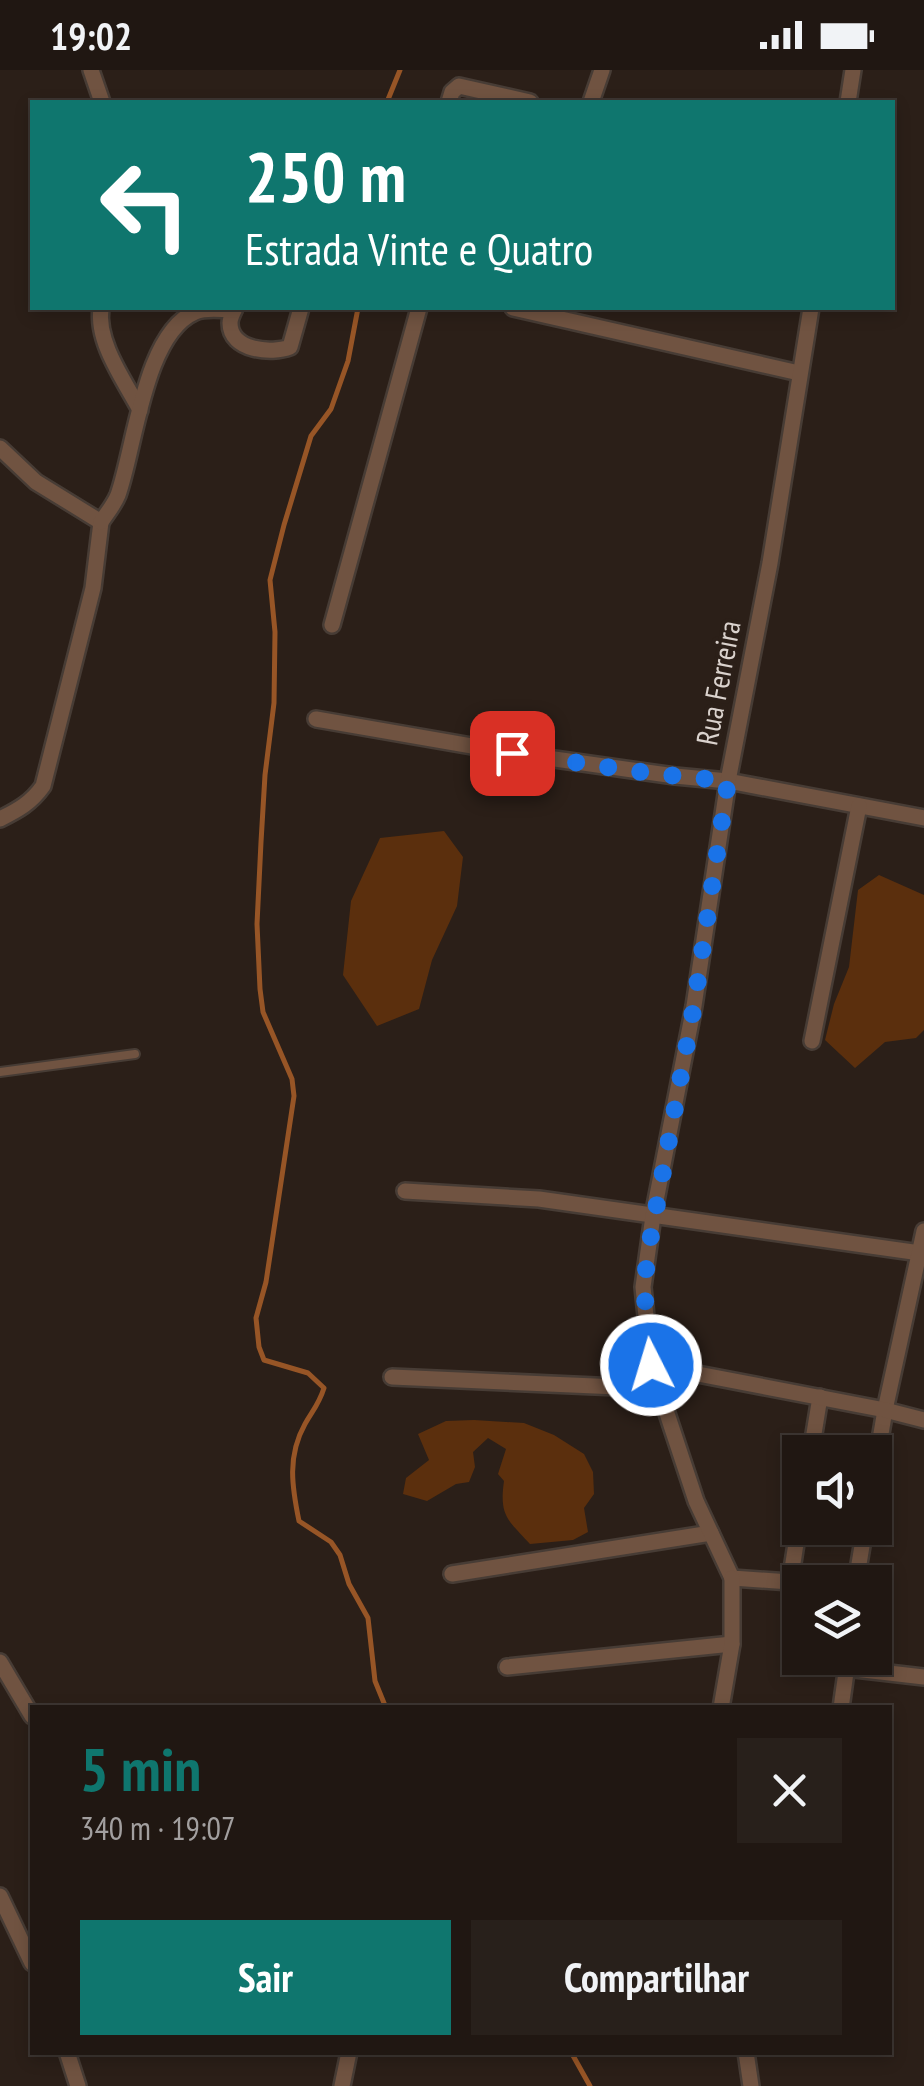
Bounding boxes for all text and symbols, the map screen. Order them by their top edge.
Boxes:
text: 19:02 [50,11,132,60]
text: 250 m [245,131,406,221]
icon: left [80,140,210,270]
text: Estrada Vinte e Quatro [245,219,593,277]
street label: Rua Ferreira [686,617,749,748]
pin [470,711,555,796]
icon: arrive [485,726,540,781]
position arrow [599,1313,703,1417]
map controls [782,1435,892,1675]
button: sound [782,1435,892,1545]
button: layers [782,1565,892,1675]
text: 5 min [80,1730,201,1808]
button: close [737,1738,842,1843]
text: 340 m · 19:07 [80,1807,235,1849]
button: Sair [80,1920,451,2035]
button: Compartilhar [471,1920,842,2035]

